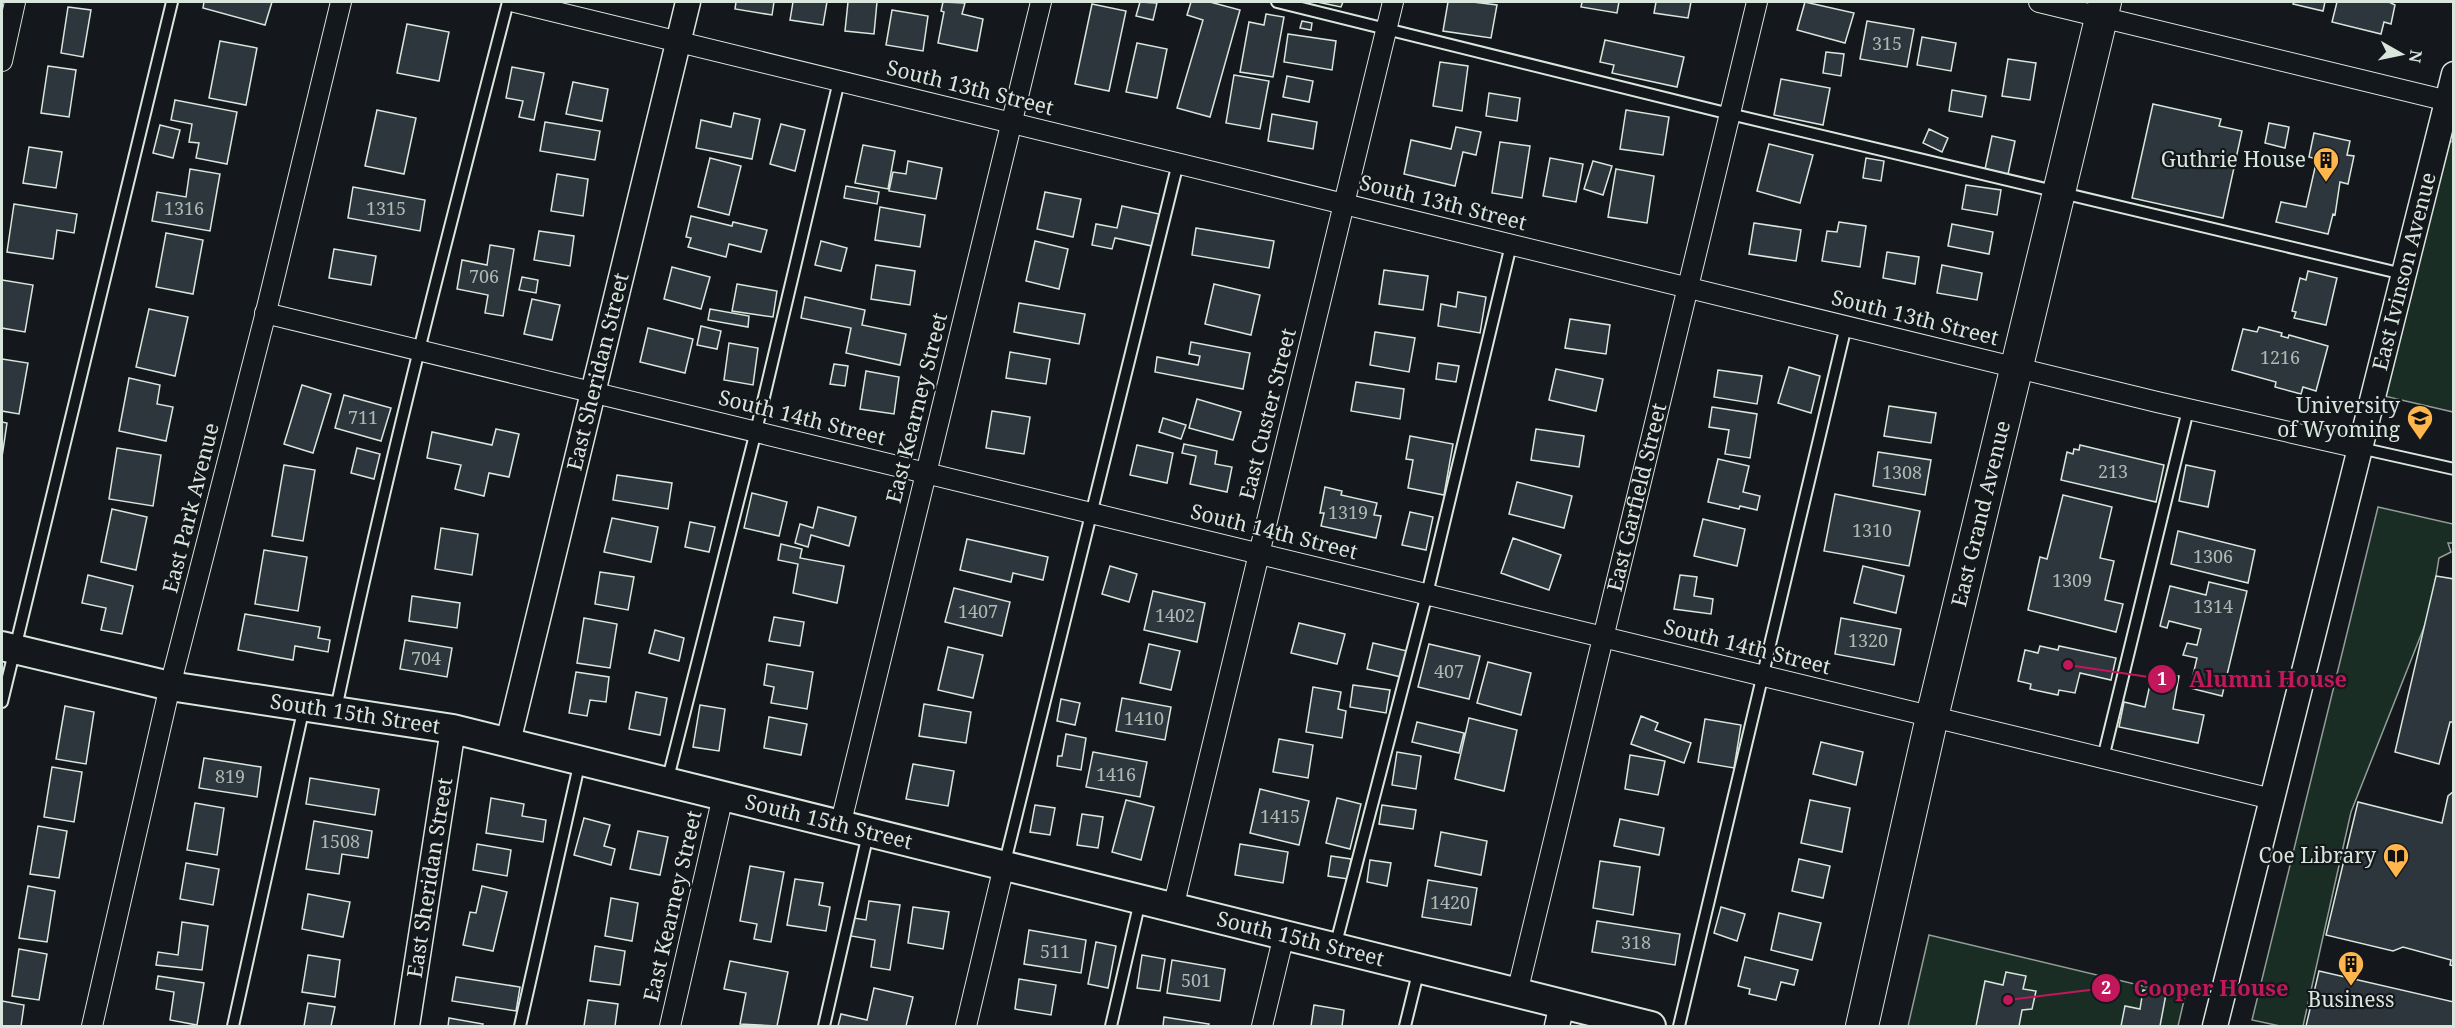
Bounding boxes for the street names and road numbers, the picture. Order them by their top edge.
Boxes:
street label: South 13th Street [884,53,1057,121]
street label: South 13th Street [1357,168,1530,236]
street label: East Ivinson Avenue [2365,169,2442,373]
street label: East Sheridan Street [560,270,635,473]
street label: South 13th Street [1829,283,2002,351]
street label: East Kearney Street [879,310,953,506]
street label: East Custer Street [1232,325,1302,502]
street label: South 14th Street [716,383,889,451]
street label: East Garfield Street [1600,400,1672,594]
street label: East Grand Avenue [1944,418,2016,609]
street label: East Park Avenue [155,420,225,596]
street label: South 14th Street [1188,497,1361,565]
street label: South 14th Street [1661,612,1834,680]
street label: South 15th Street [268,686,442,740]
street label: East Sheridan Street [400,775,458,980]
street label: South 15th Street [742,787,916,855]
street label: East Kearney Street [636,808,708,1004]
street label: South 15th Street [1214,904,1387,972]

